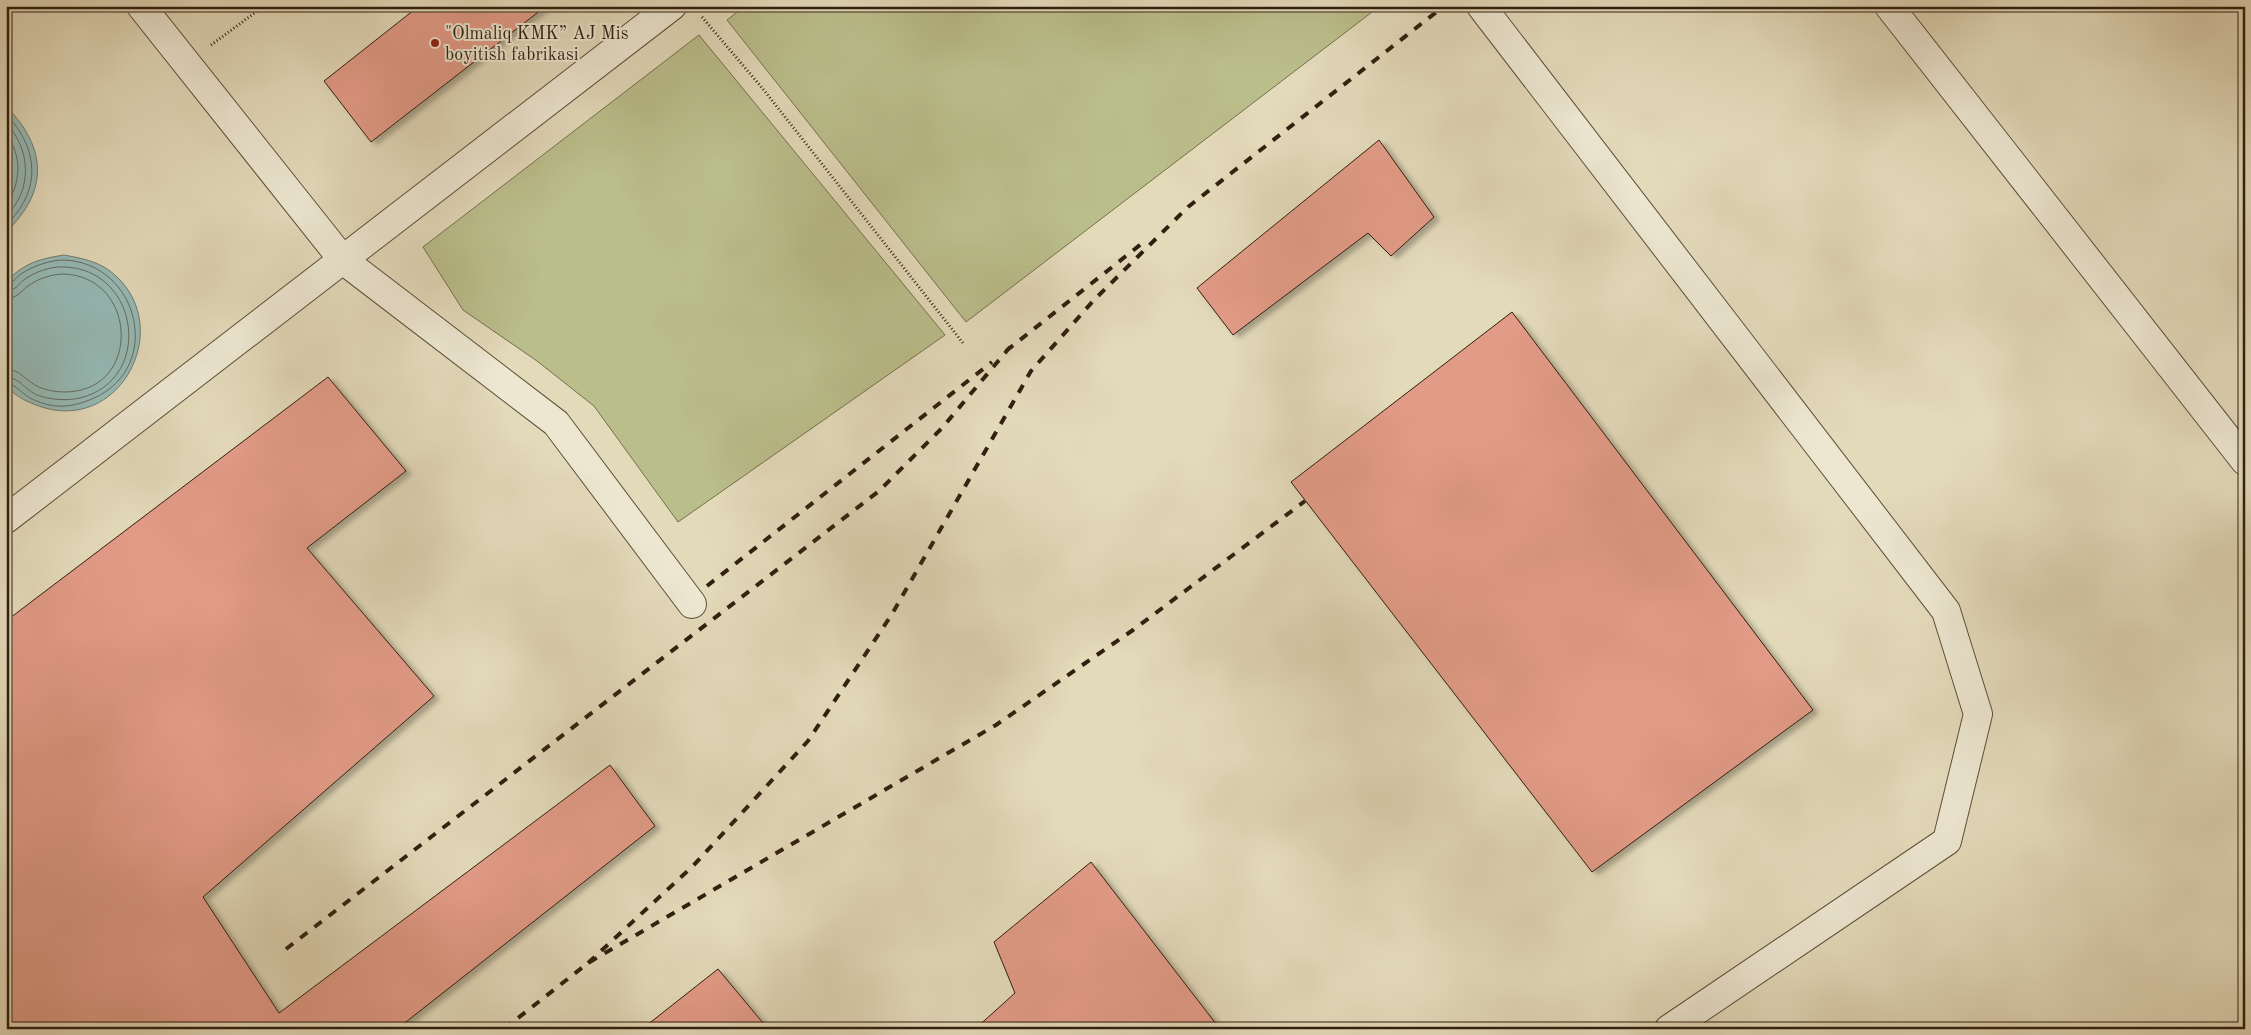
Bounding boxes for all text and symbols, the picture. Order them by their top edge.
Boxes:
place label: "Olmaliq KMK” AJ Mis boyitish fabrikasi [445,25,629,64]
marker: "Olmaliq KMK” AJ Mis boyitish fabrikasi [429,37,441,49]

